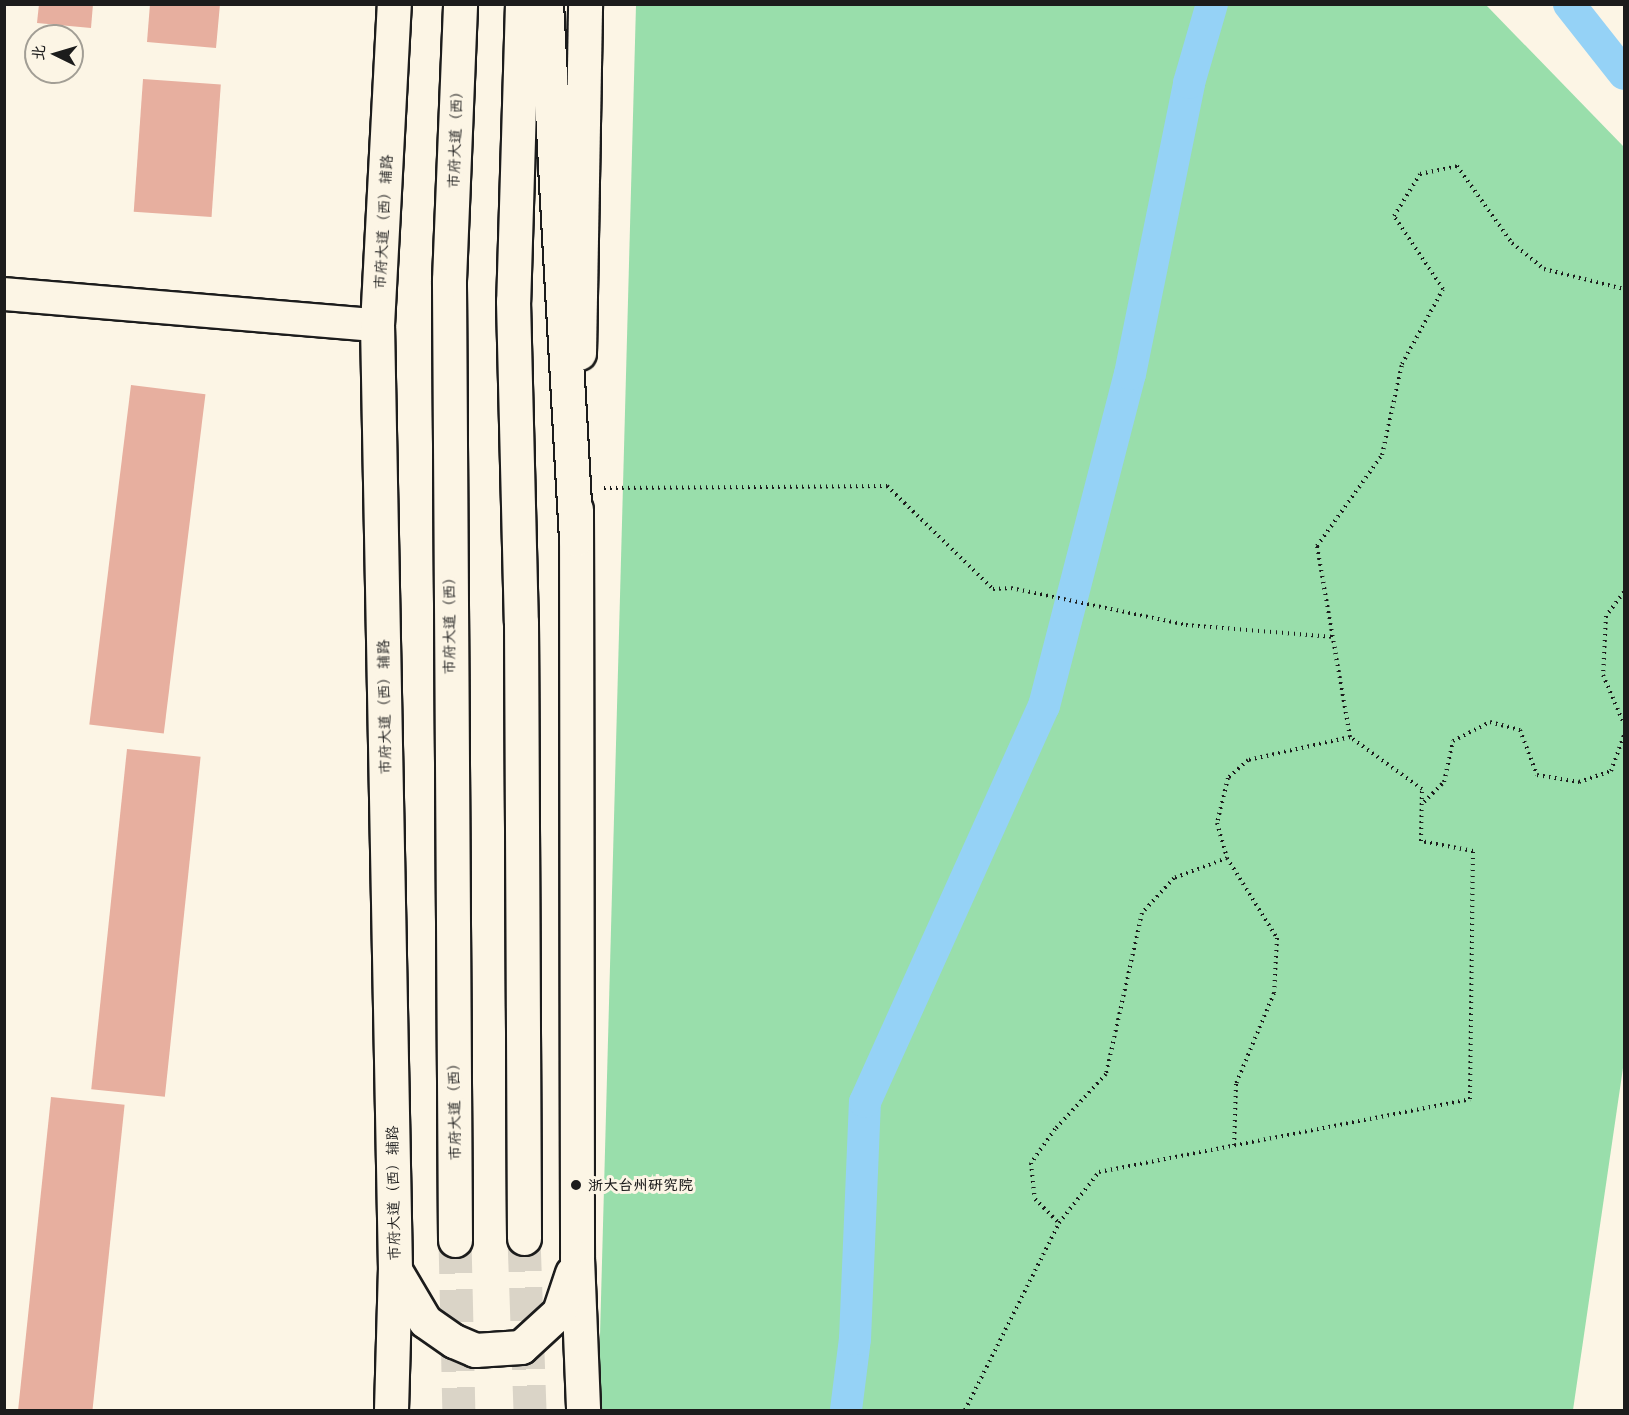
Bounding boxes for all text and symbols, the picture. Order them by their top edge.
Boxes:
north arrow [24,24,84,84]
text: 北 [26,44,49,61]
street label: 市府大道（西） [444,83,466,189]
street label: 市府大道（西）辅路 [370,154,396,290]
street label: 市府大道（西） [440,570,458,674]
street label: 市府大道（西）辅路 [374,639,394,775]
street label: 市府大道（西） [444,1055,464,1161]
street label: 市府大道（西）辅路 [383,1125,403,1261]
place label: 浙大台州研究院 [588,1176,693,1194]
marker: 浙大台州研究院 [569,1178,583,1192]

